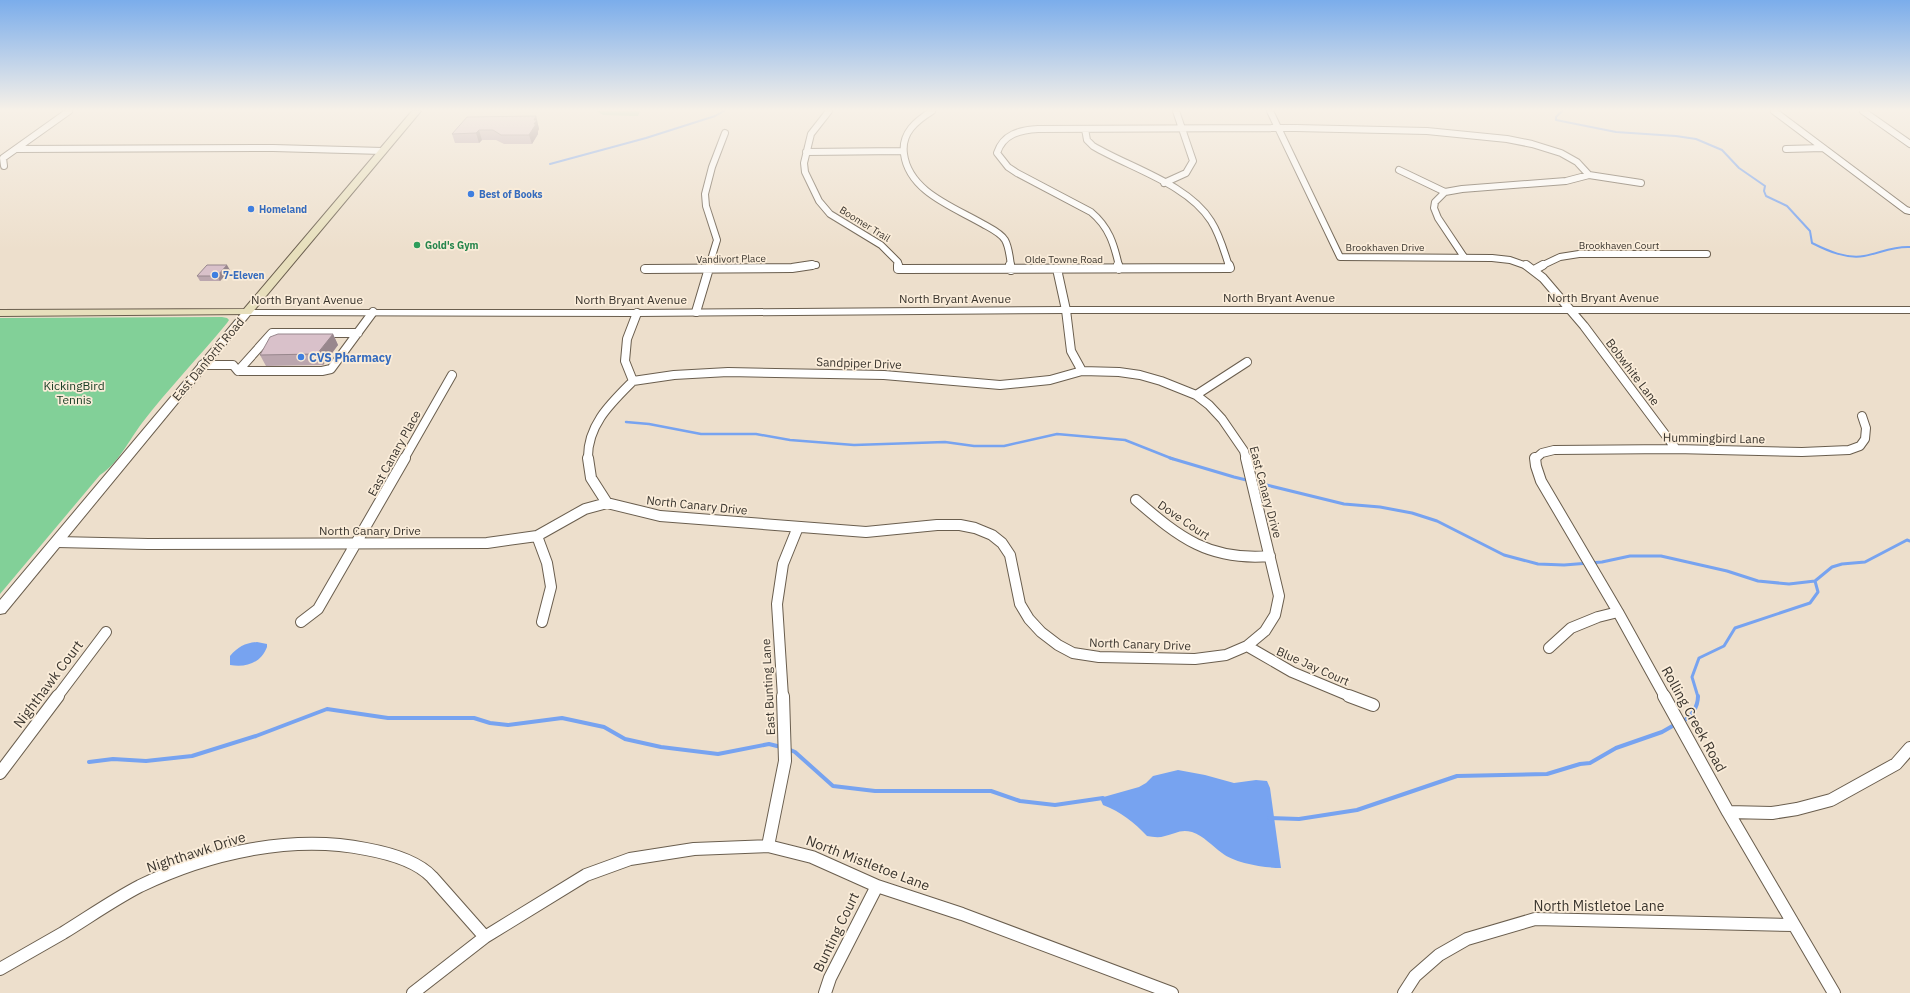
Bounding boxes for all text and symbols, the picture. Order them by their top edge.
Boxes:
place label: Best of Books [479,188,543,201]
marker: Best of Books [466,189,476,199]
place label: Homeland [259,203,307,216]
street label: Boomer Trail [837,203,893,245]
marker: Homeland [246,204,256,214]
place label: Gold's Gym [425,239,479,252]
street label: Brookhaven Court [1579,239,1660,252]
marker: Gold's Gym [412,240,422,250]
street label: Brookhaven Drive [1345,241,1425,254]
street label: Vandivort Place [696,252,766,266]
street label: Olde Towne Road [1025,253,1103,266]
place label: 7-Eleven [223,269,265,282]
marker: 7-Eleven [210,270,220,280]
street label: North Bryant Avenue [1223,290,1335,305]
street label: North Bryant Avenue [1547,290,1659,305]
street label: North Bryant Avenue [899,291,1011,306]
street label: North Bryant Avenue [251,292,363,307]
street label: North Bryant Avenue [575,292,687,307]
street label: East Danforth Road [169,314,247,404]
street label: Bobwhite Lane [1603,336,1663,409]
place label: CVS Pharmacy [309,350,392,365]
marker: CVS Pharmacy [296,352,306,362]
street label: Sandpiper Drive [816,354,903,372]
park label: KickingBird Tennis [43,378,105,407]
street label: East Canary Place [364,407,424,499]
street label: Hummingbird Lane [1663,430,1766,446]
street label: East Canary Drive [1247,444,1286,540]
street label: North Canary Drive [646,492,749,518]
street label: Dove Court [1155,497,1213,543]
street label: North Canary Drive [319,523,421,538]
street label: North Canary Drive [1089,635,1192,653]
street label: Nighthawk Court [9,637,87,731]
street label: East Bunting Lane [758,638,778,736]
street label: Blue Jay Court [1274,643,1352,689]
street label: Rolling Creek Road [1657,663,1731,775]
street label: Nighthawk Drive [144,827,248,876]
street label: North Mistletoe Lane [804,831,933,895]
street label: Bunting Court [809,889,863,975]
street label: North Mistletoe Lane [1534,897,1665,915]

